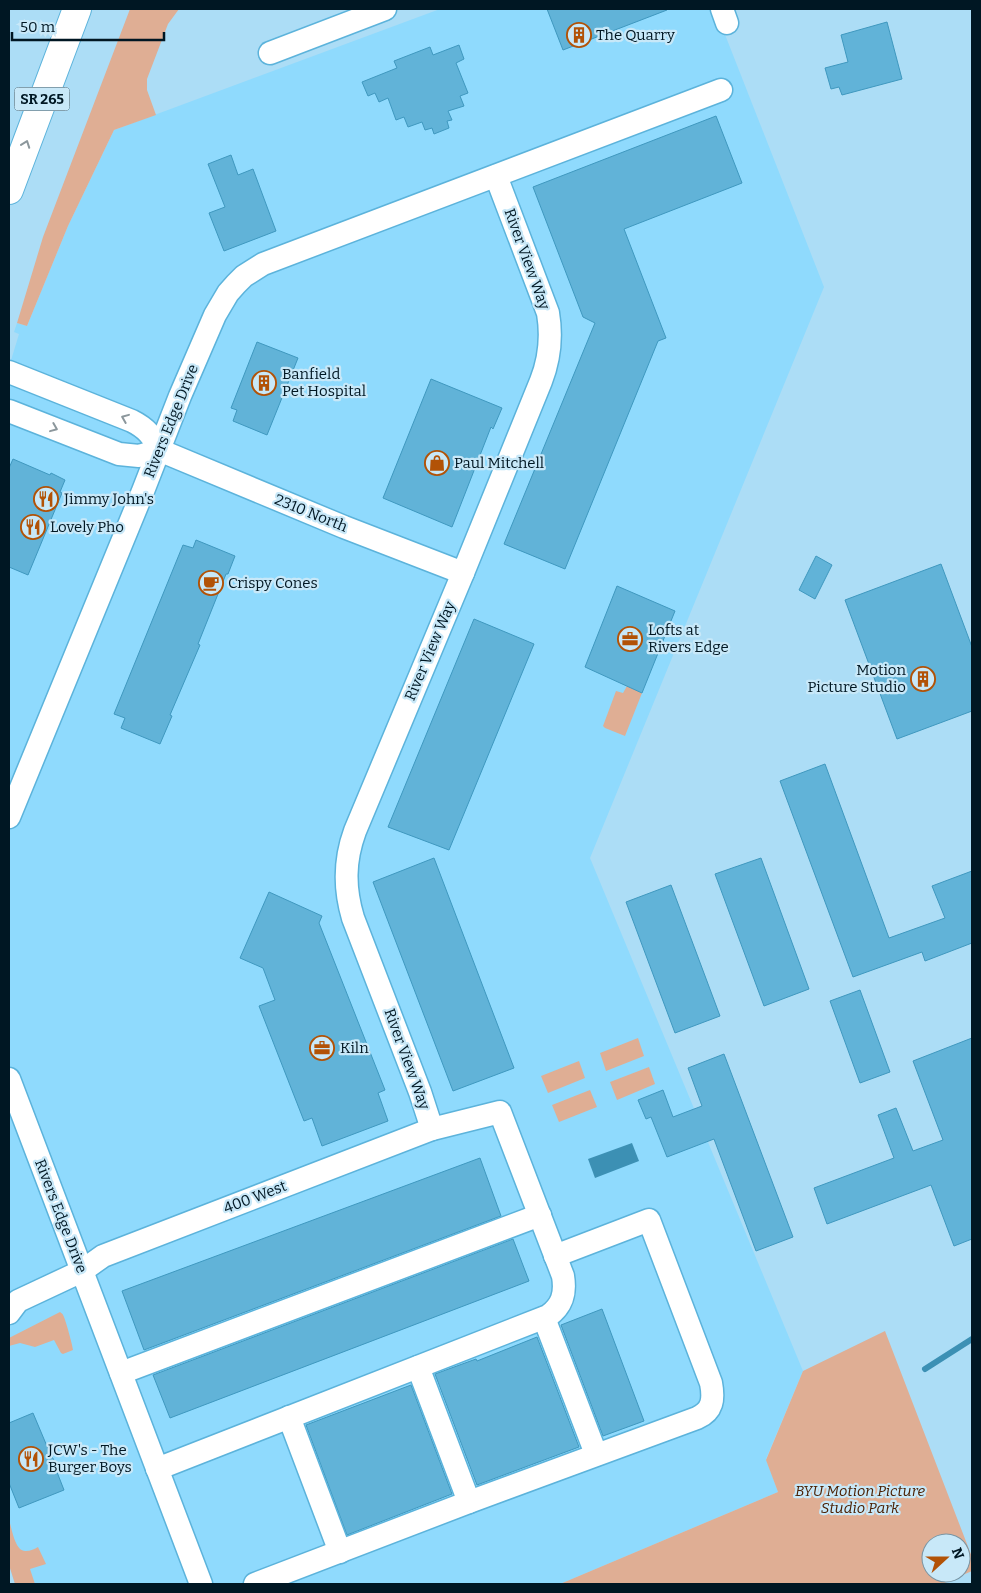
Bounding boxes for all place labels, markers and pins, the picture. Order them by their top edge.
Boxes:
building icon: The Quarry [566,22,592,48]
place label: The Quarry [596,26,675,44]
place label: Banfield Pet Hospital [282,365,366,400]
building icon: Banfield Pet Hospital [251,370,277,396]
shop icon: Paul Mitchell [424,450,450,476]
place label: Paul Mitchell [454,454,544,472]
restaurant icon: Jimmy John's [33,486,59,512]
place label: Jimmy John's [63,490,154,508]
restaurant icon: Lovely Pho [20,514,46,540]
place label: Lovely Pho [50,518,124,536]
cafe icon: Crispy Cones [198,570,224,596]
place label: Crispy Cones [228,574,318,592]
place label: Lofts at Rivers Edge [648,621,729,656]
office icon: Lofts at Rivers Edge [617,626,643,652]
place label: Motion Picture Studio [808,661,906,696]
building icon: Motion Picture Studio [910,666,936,692]
office icon: Kiln [309,1035,335,1061]
place label: Kiln [340,1039,369,1057]
place label: JCW's - The Burger Boys [47,1441,132,1476]
restaurant icon: JCW's - The Burger Boys [18,1446,44,1472]

